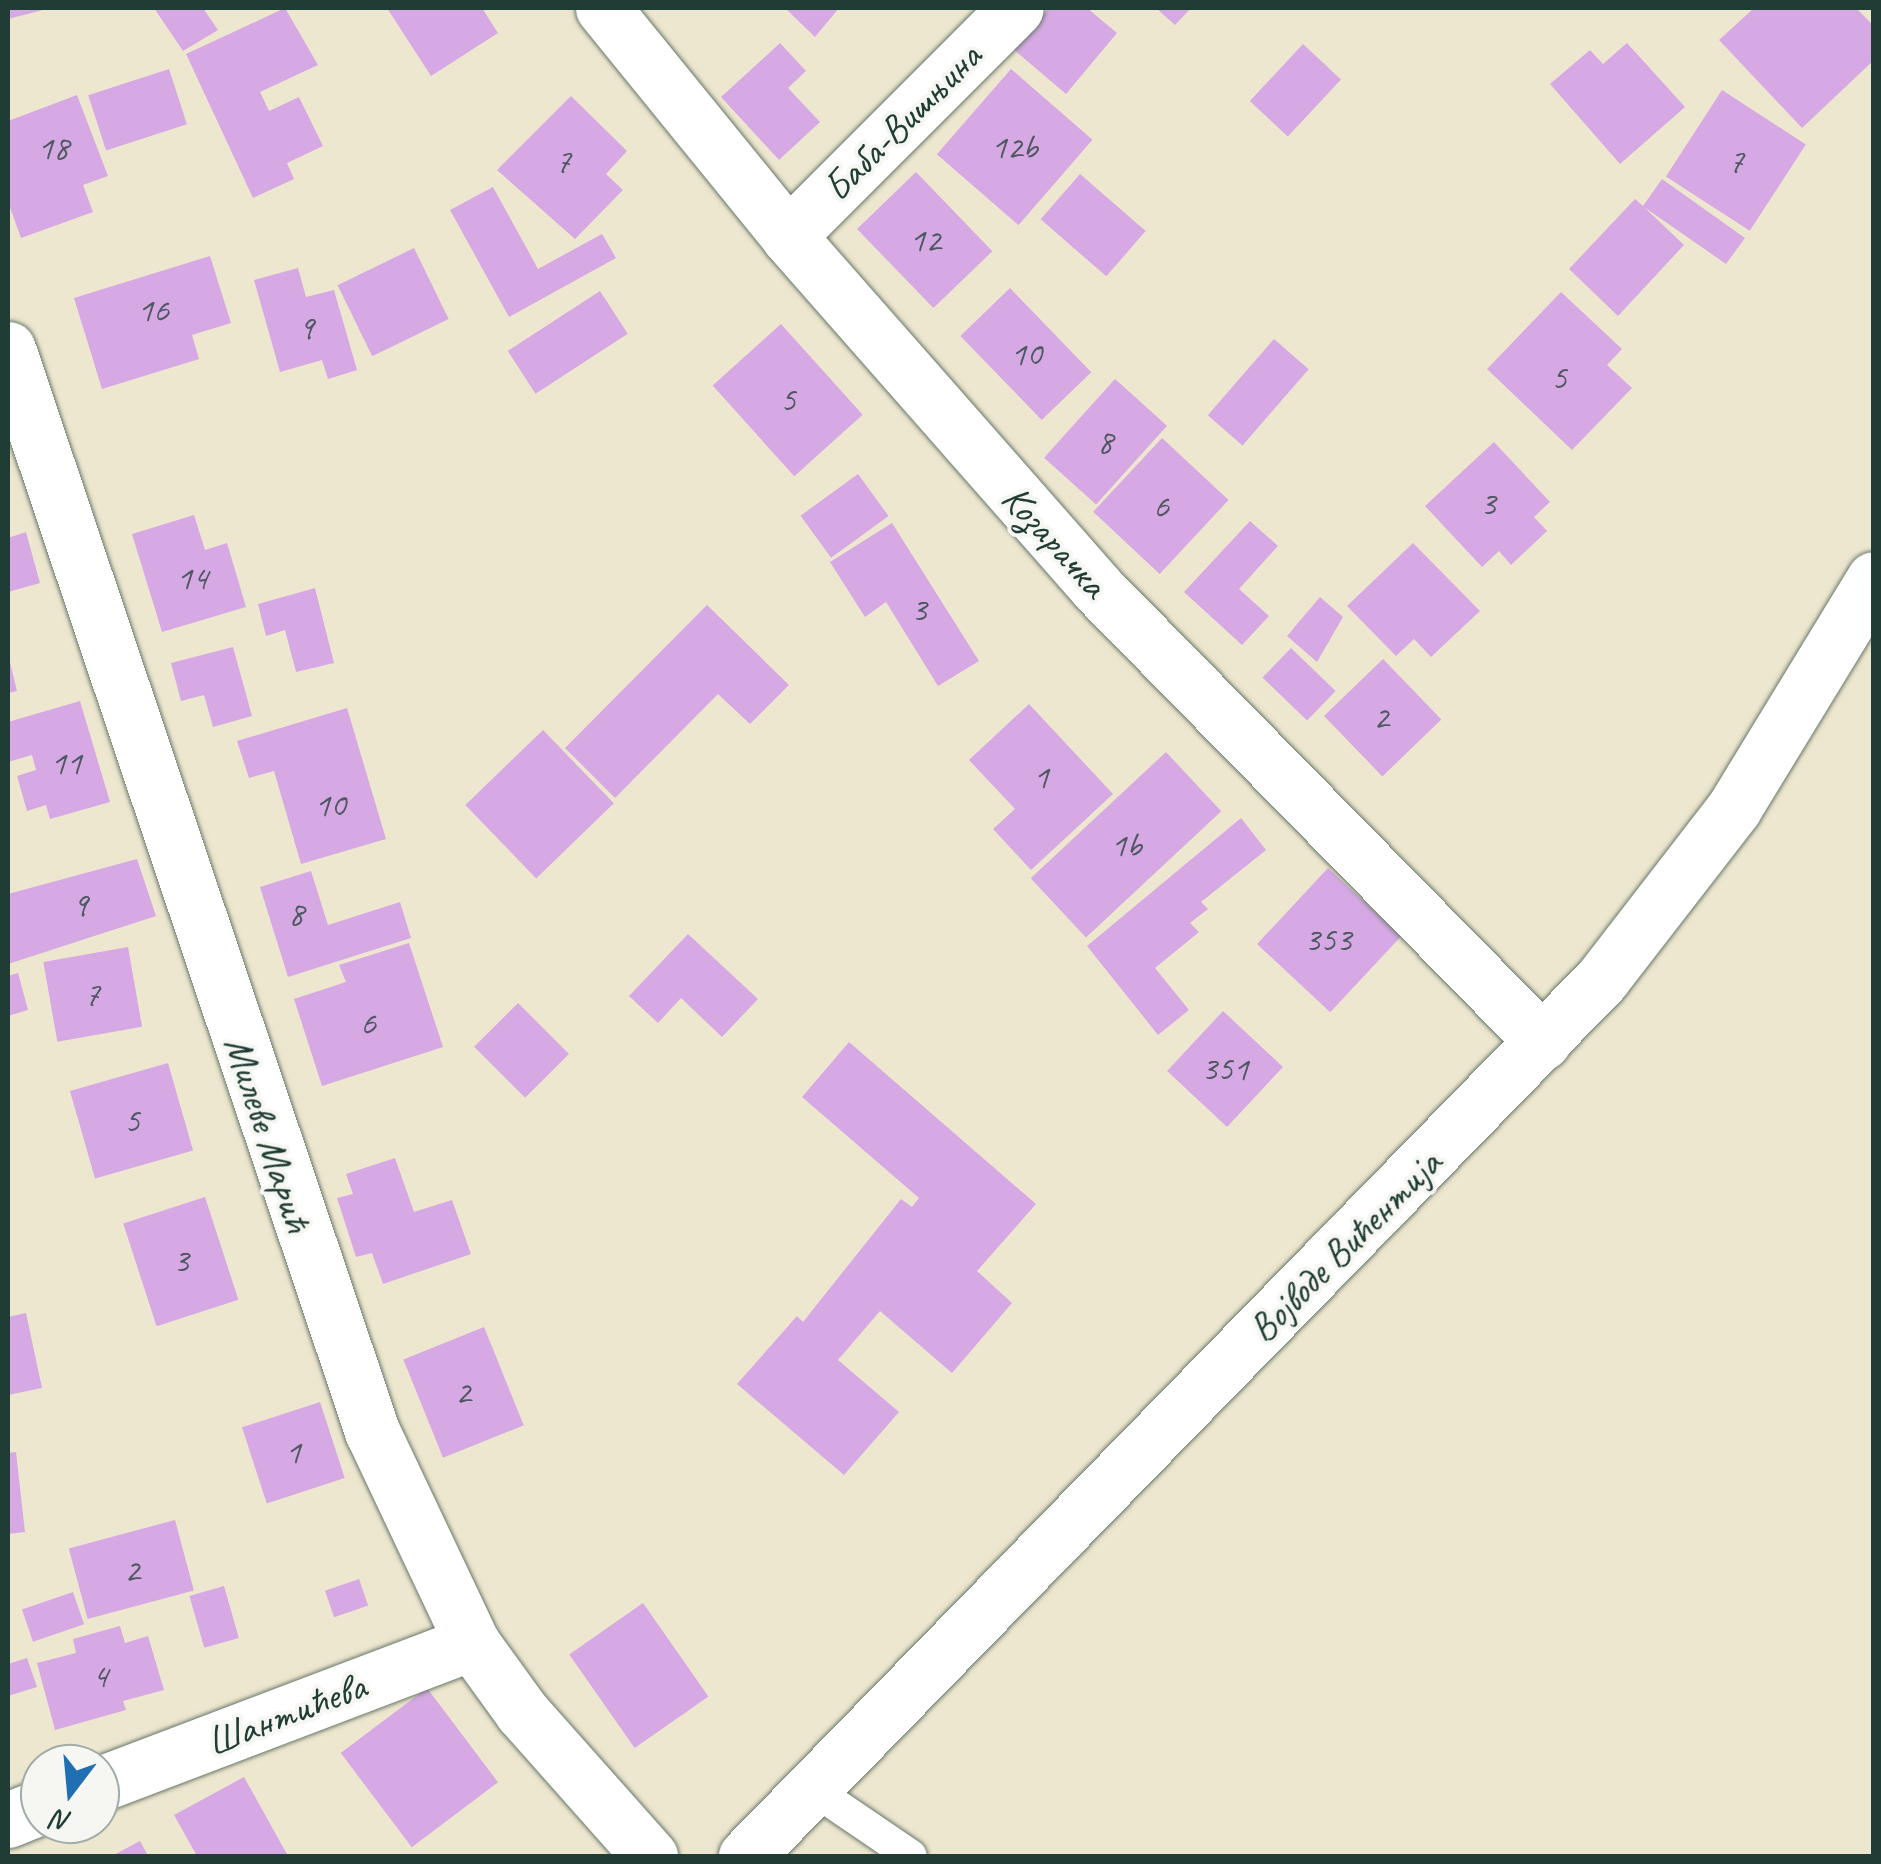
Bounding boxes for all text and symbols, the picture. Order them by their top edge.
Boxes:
street label: Баба-Вишњина [813,33,991,211]
house number: 12b [991,126,1037,168]
house number: 18 [37,127,69,169]
house number: 7 [555,140,571,182]
house number: 7 [1728,140,1744,182]
house number: 12 [909,219,941,261]
house number: 16 [137,289,169,331]
house number: 9 [298,307,314,349]
house number: 10 [1010,333,1042,375]
house number: 5 [1551,357,1567,399]
house number: 5 [780,379,796,421]
house number: 8 [1097,421,1113,463]
street label: Козарачка [992,475,1118,607]
house number: 3 [1480,483,1496,525]
house number: 6 [1153,485,1169,527]
house number: 14 [176,557,208,599]
house number: 3 [911,589,927,631]
house number: 2 [1373,696,1389,738]
house number: 11 [50,742,82,784]
house number: 1 [1033,756,1049,798]
house number: 10 [314,784,346,826]
house number: 1b [1111,824,1141,866]
house number: 9 [72,884,88,926]
house number: 8 [288,893,304,935]
house number: 353 [1304,919,1352,961]
house number: 7 [84,973,100,1015]
house number: 6 [360,1002,376,1044]
street label: Милеве Марић [214,1031,322,1237]
house number: 351 [1201,1048,1249,1090]
house number: 5 [124,1100,140,1142]
street label: Војводе Вићентија [1238,1139,1452,1353]
house number: 3 [173,1240,189,1282]
house number: 2 [455,1371,471,1413]
house number: 1 [285,1431,301,1473]
house number: 2 [124,1549,140,1591]
house number: 4 [92,1655,108,1697]
street label: Шантићева [200,1662,372,1766]
north arrow [20,1744,120,1844]
text: N [49,1802,75,1841]

